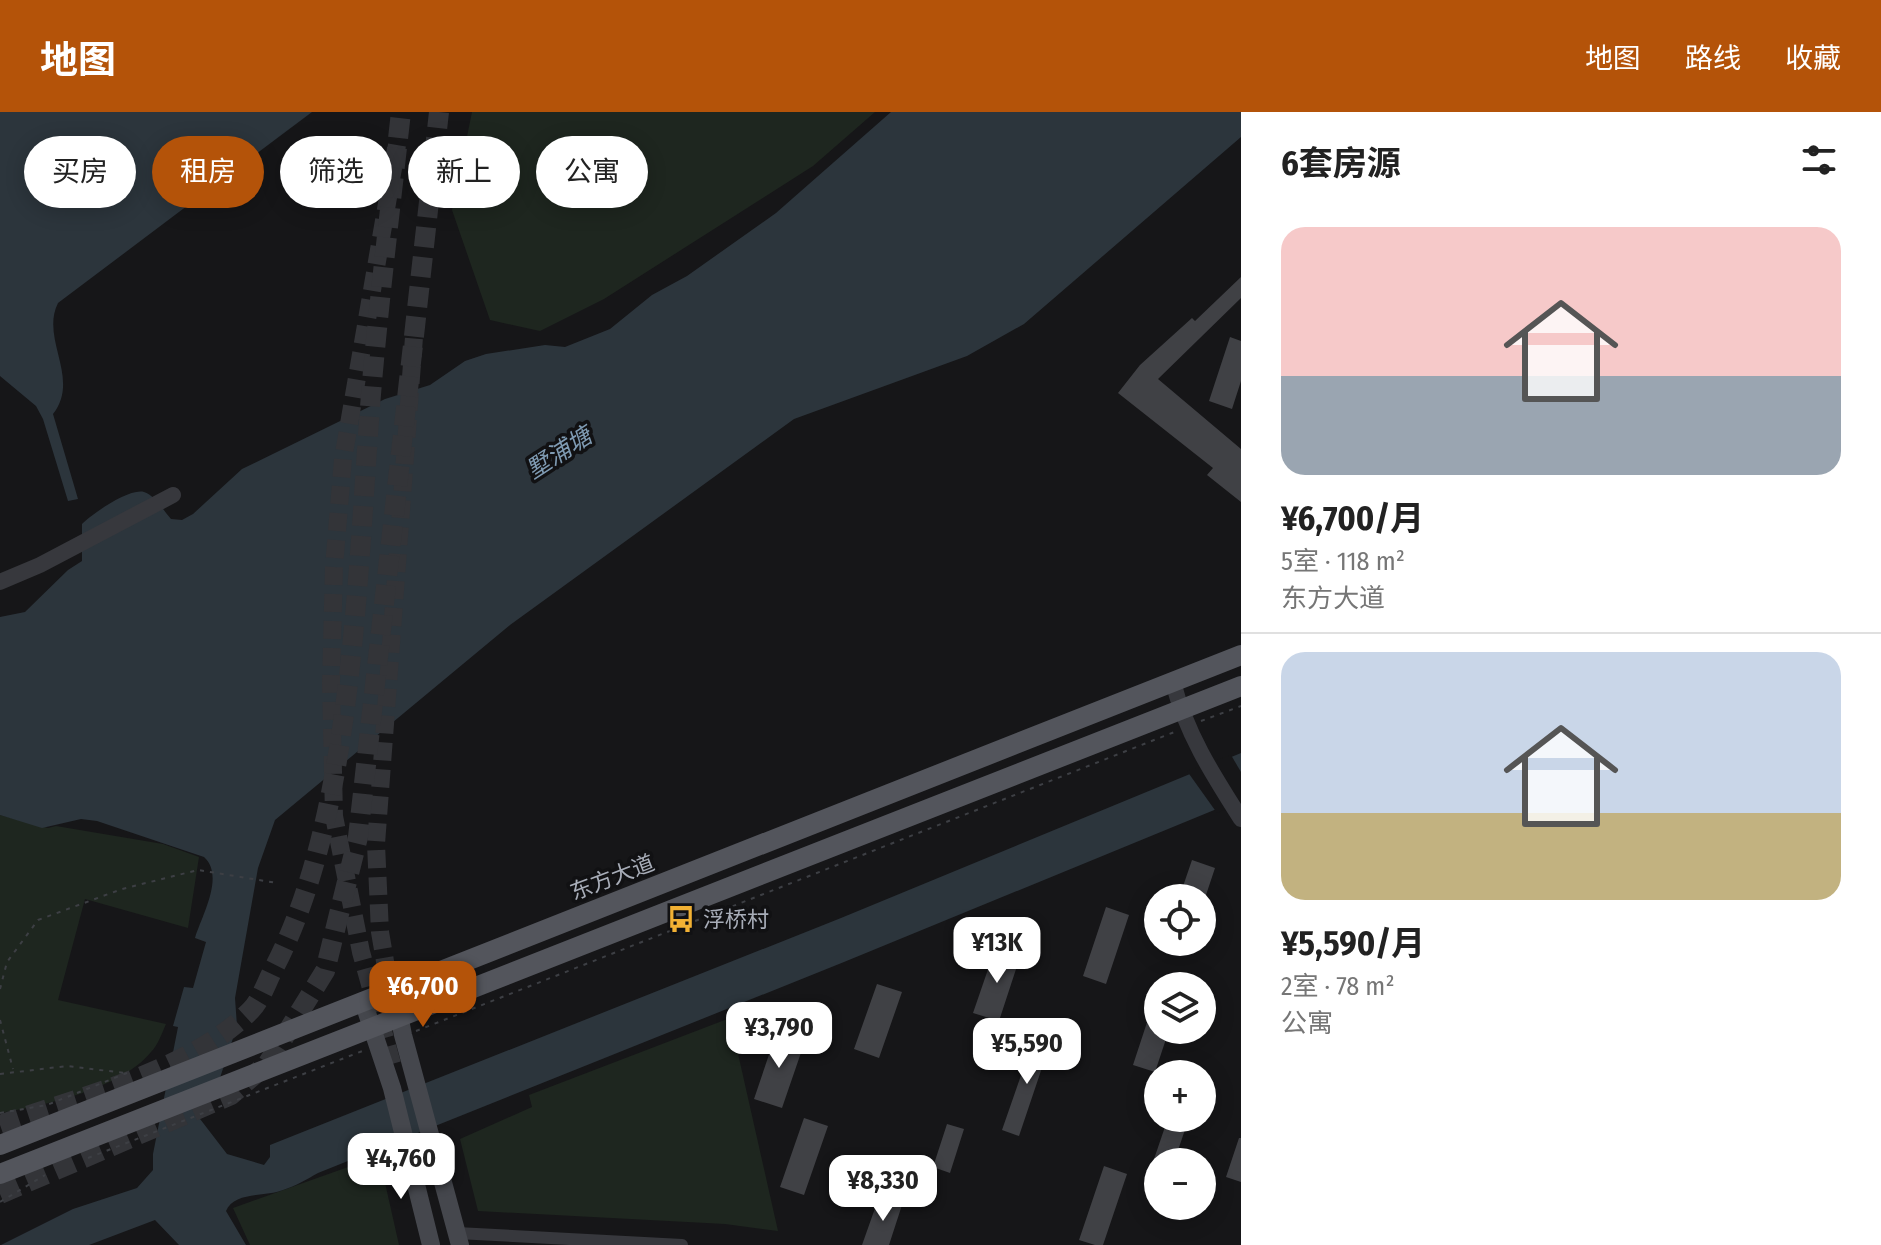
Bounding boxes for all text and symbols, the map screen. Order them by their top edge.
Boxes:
text: 地图 [40,37,116,83]
text: 地图 [1585,42,1641,75]
text: 路线 [1685,42,1741,75]
text: 收藏 [1785,42,1841,75]
chip: 买房 [24,136,136,208]
chip: 租房 [152,136,264,208]
chip: 筛选 [280,136,392,208]
chip: 新上 [408,136,520,208]
chip: 公寓 [536,136,648,208]
icon: filters [1797,138,1841,182]
text: 6套房源 [1281,143,1401,184]
icon: home [1489,279,1633,423]
water label: 墅浦塘 [521,419,600,484]
text: ¥6,700/月 [1281,498,1424,539]
text: 5室 · 118 m² [1281,546,1405,577]
text: 东方大道 [1281,583,1385,614]
icon: home [1489,704,1633,848]
street label: 东方大道 [566,849,658,906]
map controls [1144,884,1216,1220]
button: locate [1144,884,1216,956]
bus stop icon: 浮桥村 [666,904,696,934]
place label: 浮桥村 [703,906,769,933]
pin: ¥13K [950,917,1044,985]
text: ¥5,590/月 [1281,923,1425,964]
text: ¥13K [971,927,1023,958]
pin: ¥6,700 [358,961,488,1029]
text: ¥6,700 [387,971,459,1002]
text: 2室 · 78 m² [1281,971,1395,1002]
button: layers [1144,972,1216,1044]
pin: ¥3,790 [714,1002,844,1070]
text: 公寓 [1281,1008,1333,1039]
text: ¥3,790 [744,1012,814,1043]
pin: ¥5,590 [962,1018,1092,1086]
text: ¥5,590 [991,1028,1063,1059]
button: + [1144,1060,1216,1132]
pin: ¥4,760 [336,1133,466,1201]
text: ¥4,760 [366,1143,436,1174]
button: − [1144,1148,1216,1220]
pin: ¥8,330 [818,1155,948,1223]
text: ¥8,330 [847,1165,919,1196]

